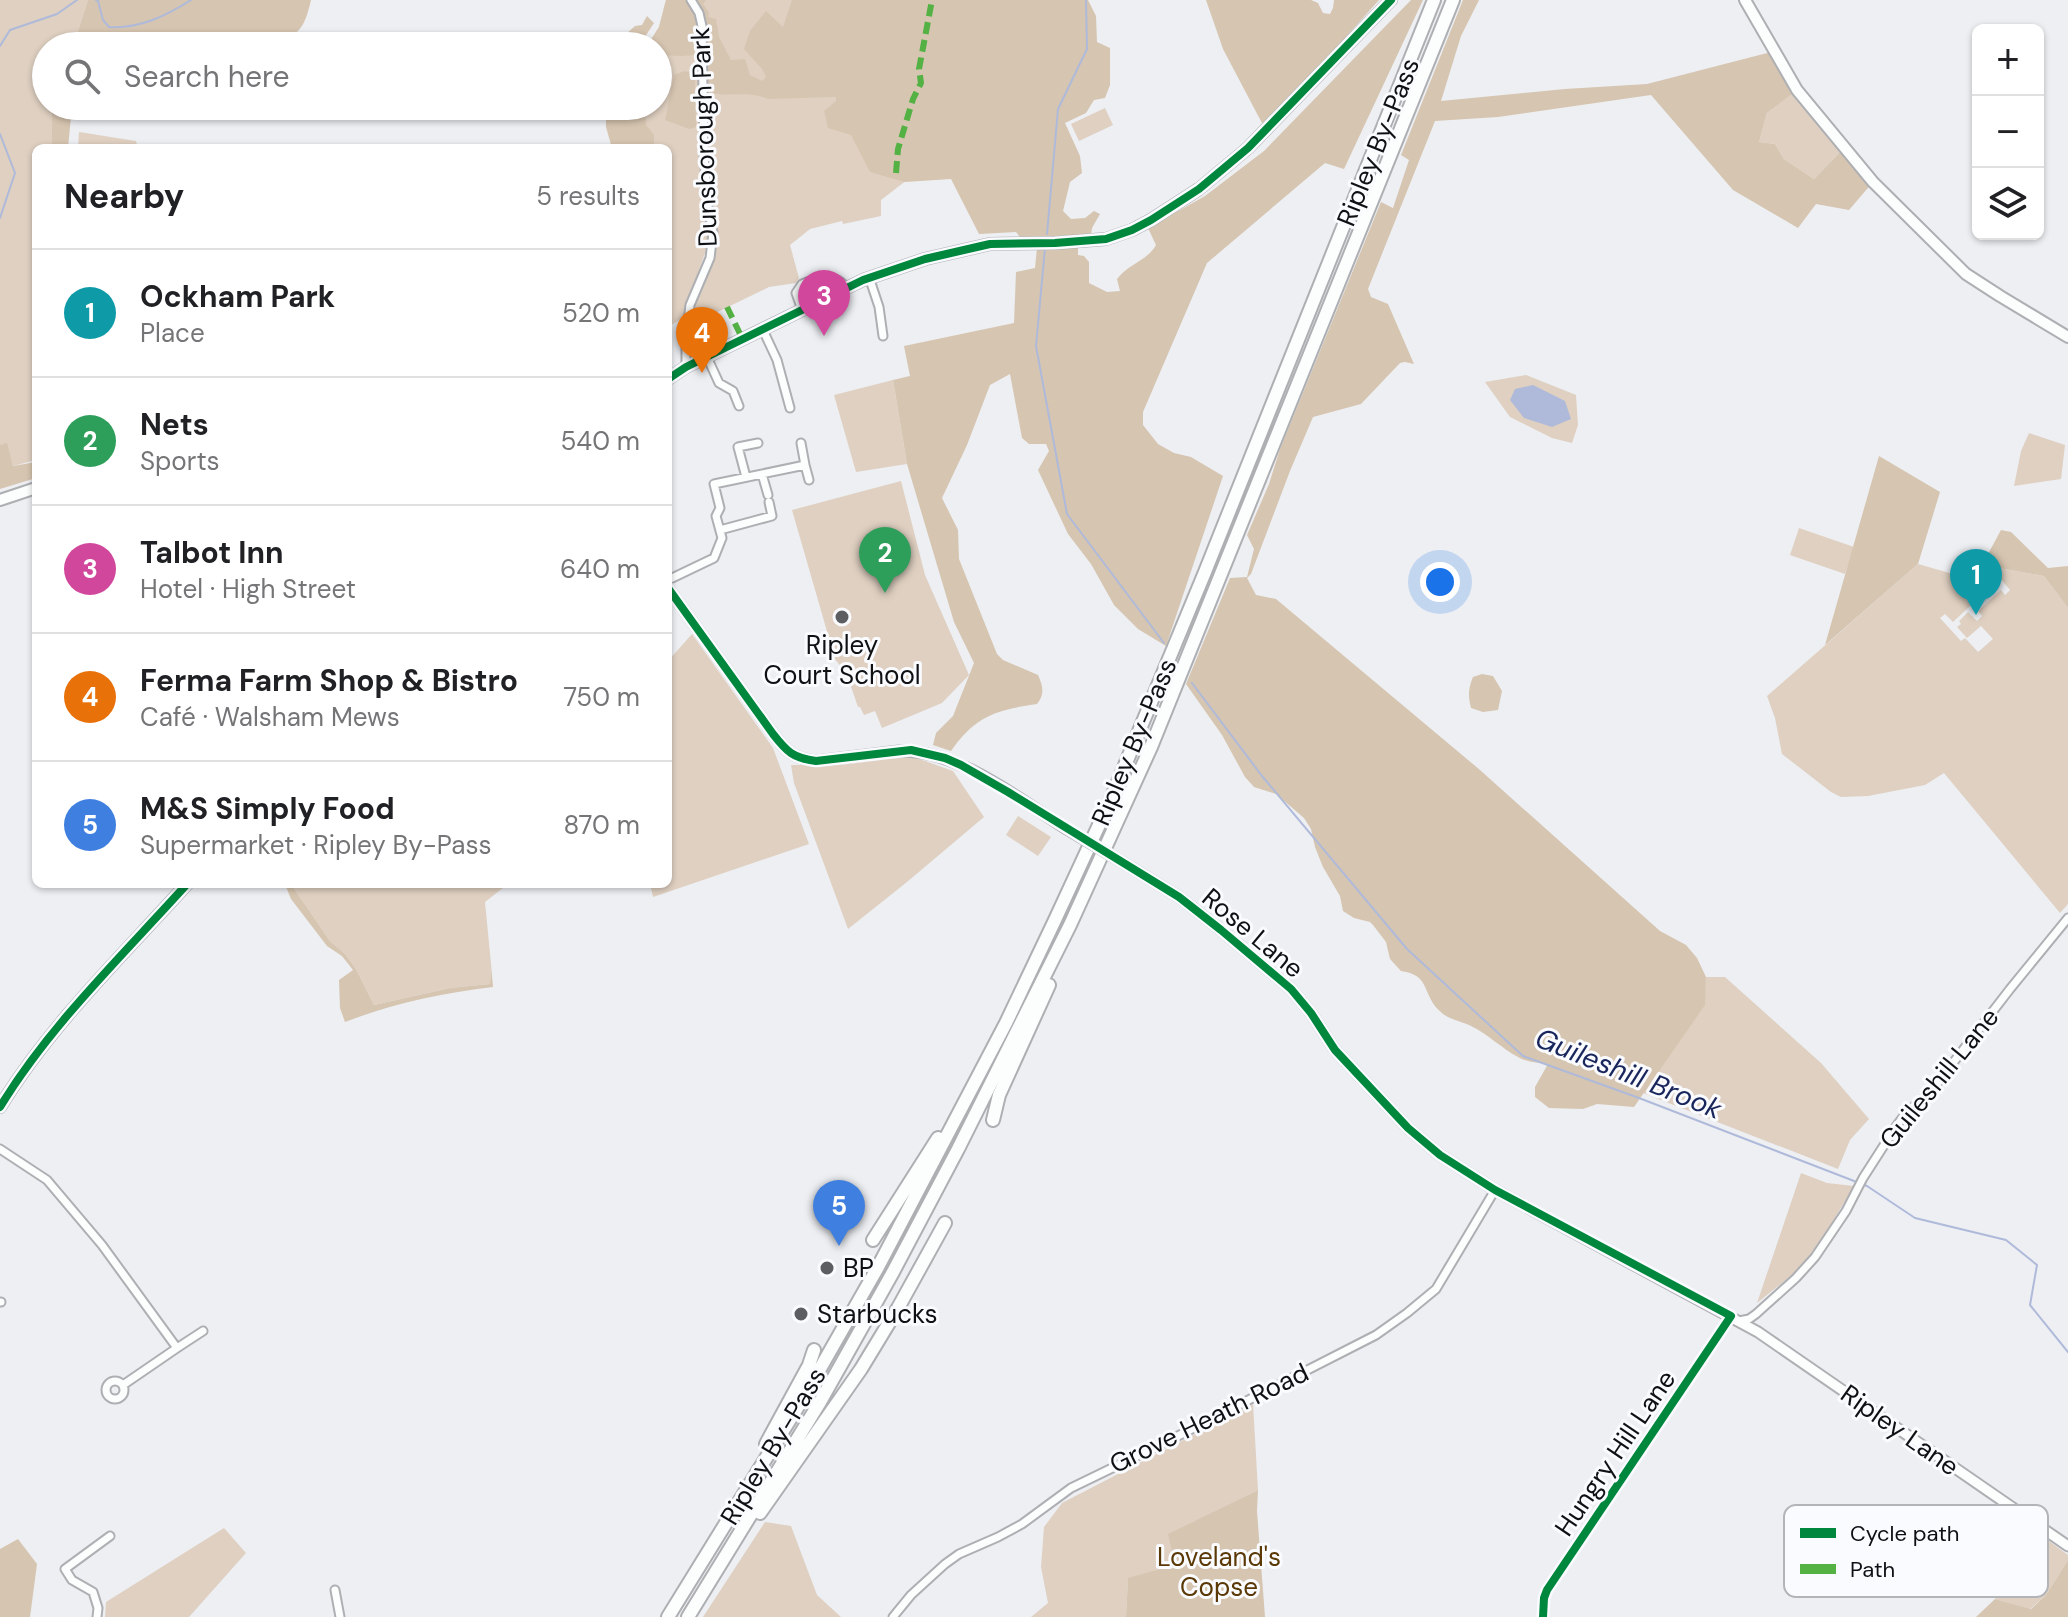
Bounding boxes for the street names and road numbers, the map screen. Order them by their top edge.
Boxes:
street label: Dunsborough Park [683,27,725,247]
street label: Ripley By-Pass [1329,53,1427,231]
street label: Ripley By-Pass [1084,653,1184,831]
street label: Rose Lane [1195,881,1311,985]
street label: Guileshill Lane [1872,1001,2006,1155]
street label: Grove Heath Road [1104,1355,1314,1481]
street label: Ripley By-Pass [713,1361,833,1531]
street label: Hungry Hill Lane [1547,1363,1683,1543]
street label: Ripley Lane [1834,1377,1966,1483]

